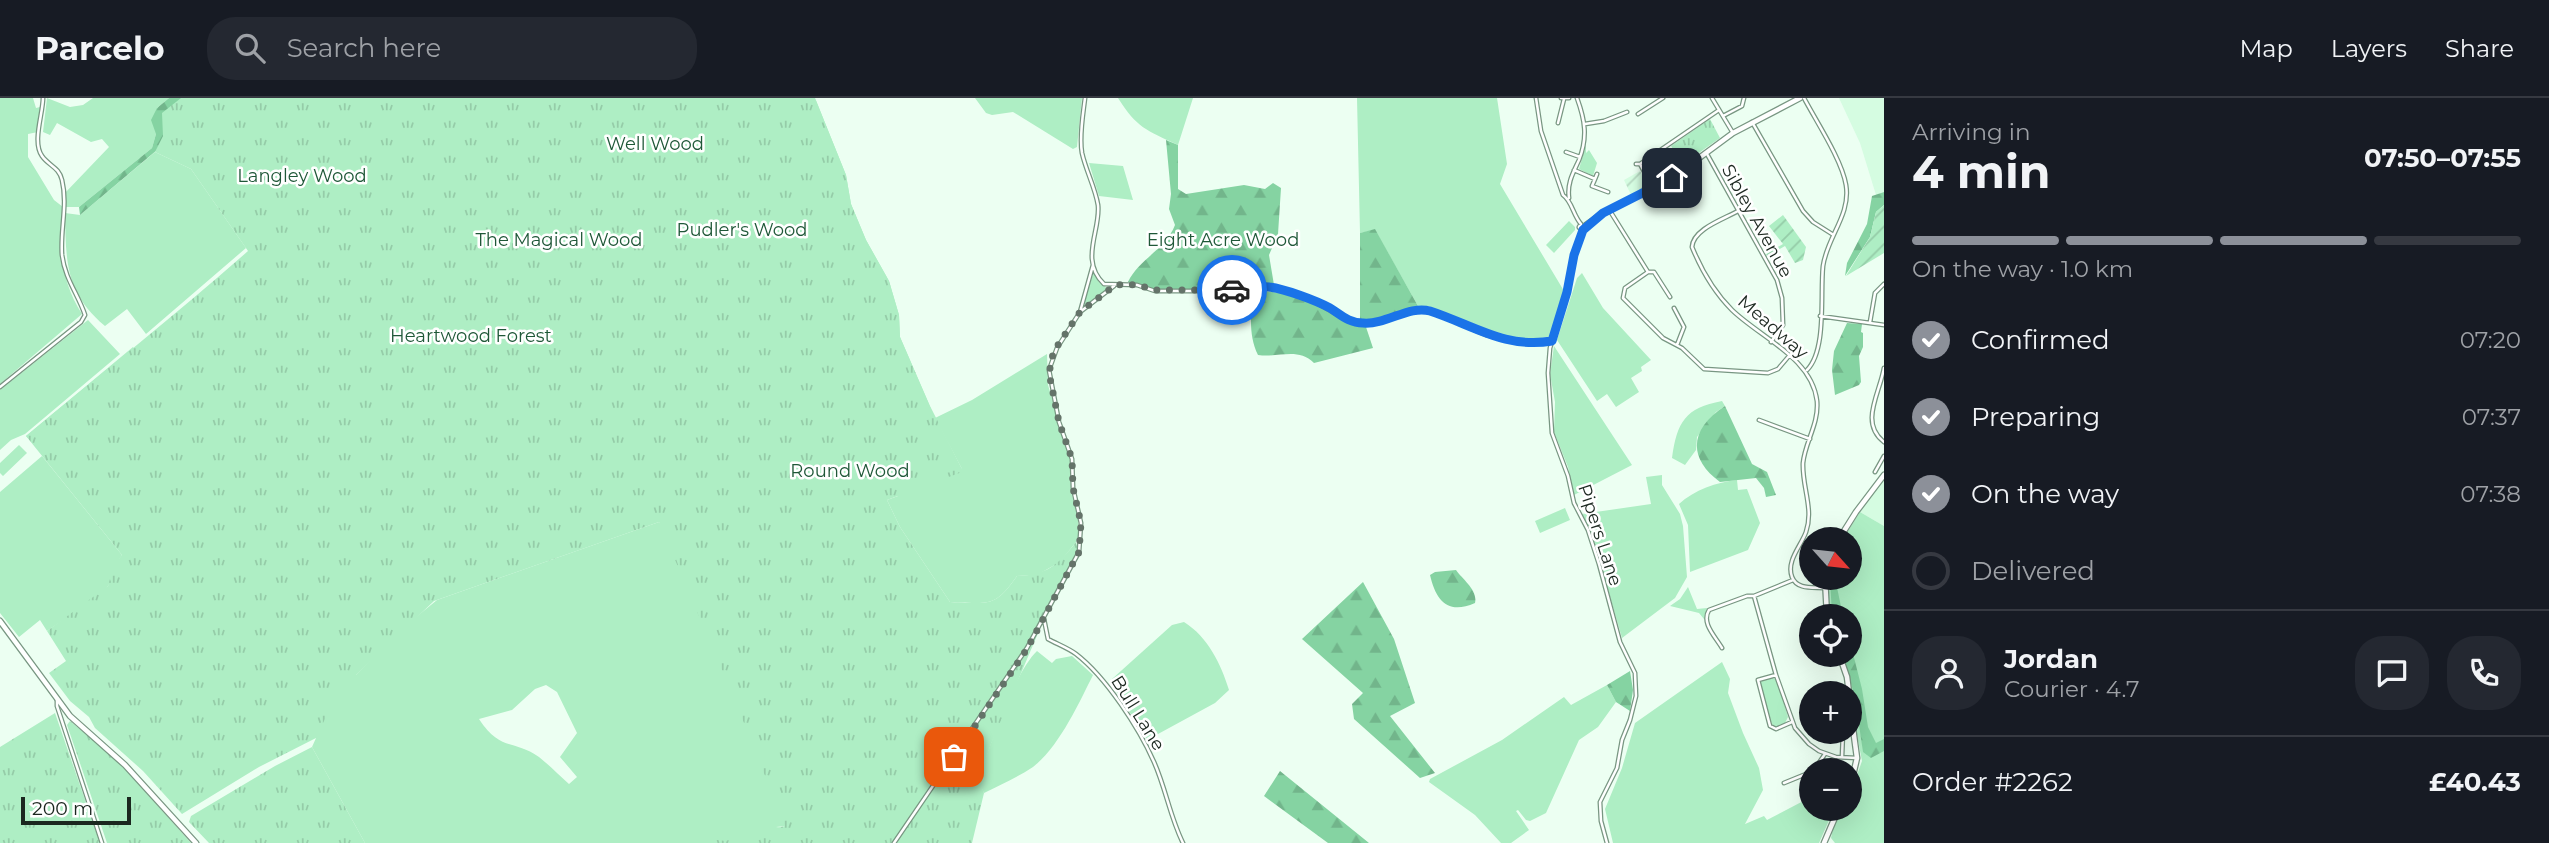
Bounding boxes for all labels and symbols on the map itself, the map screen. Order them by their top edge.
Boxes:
park label: Well Wood [606,133,704,155]
pin [1642,148,1702,208]
street label: Sibley Avenue [1717,161,1797,282]
park label: Langley Wood [237,165,367,187]
park label: Pudler's Wood [676,219,808,241]
park label: The Magical Wood [475,229,643,251]
park label: Eight Acre Wood [1147,229,1299,251]
courier [1197,255,1267,325]
street label: Meadway [1733,290,1813,364]
park label: Heartwood Forest [390,325,552,347]
park label: Round Wood [790,460,910,482]
street label: Pipers Lane [1573,481,1627,589]
north arrow [1799,527,1862,590]
street label: Bull Lane [1106,671,1170,755]
pin [924,727,984,787]
scale bar [21,794,131,826]

